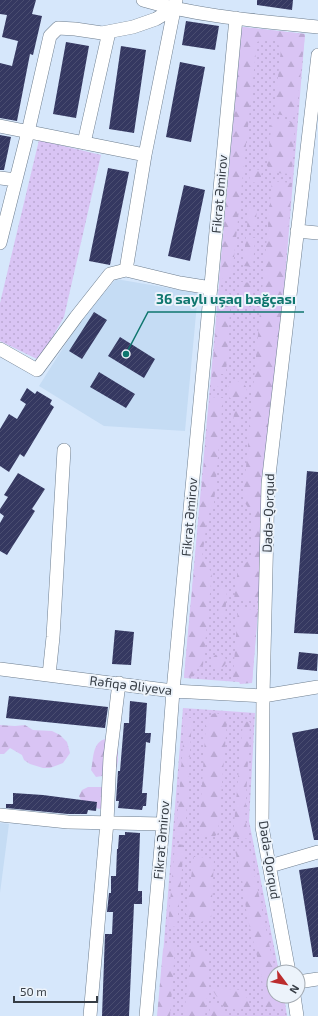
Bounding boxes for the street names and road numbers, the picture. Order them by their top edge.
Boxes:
street label: Fikrət Əmirov [208,154,230,234]
street label: Dədə-Qorqud [259,473,277,553]
street label: Fikrət Əmirov [178,477,200,557]
street label: Rəfiqə Əliyeva [89,672,173,698]
street label: Fikrət Əmirov [150,800,172,880]
street label: Dədə-Qorqud [256,820,284,900]

